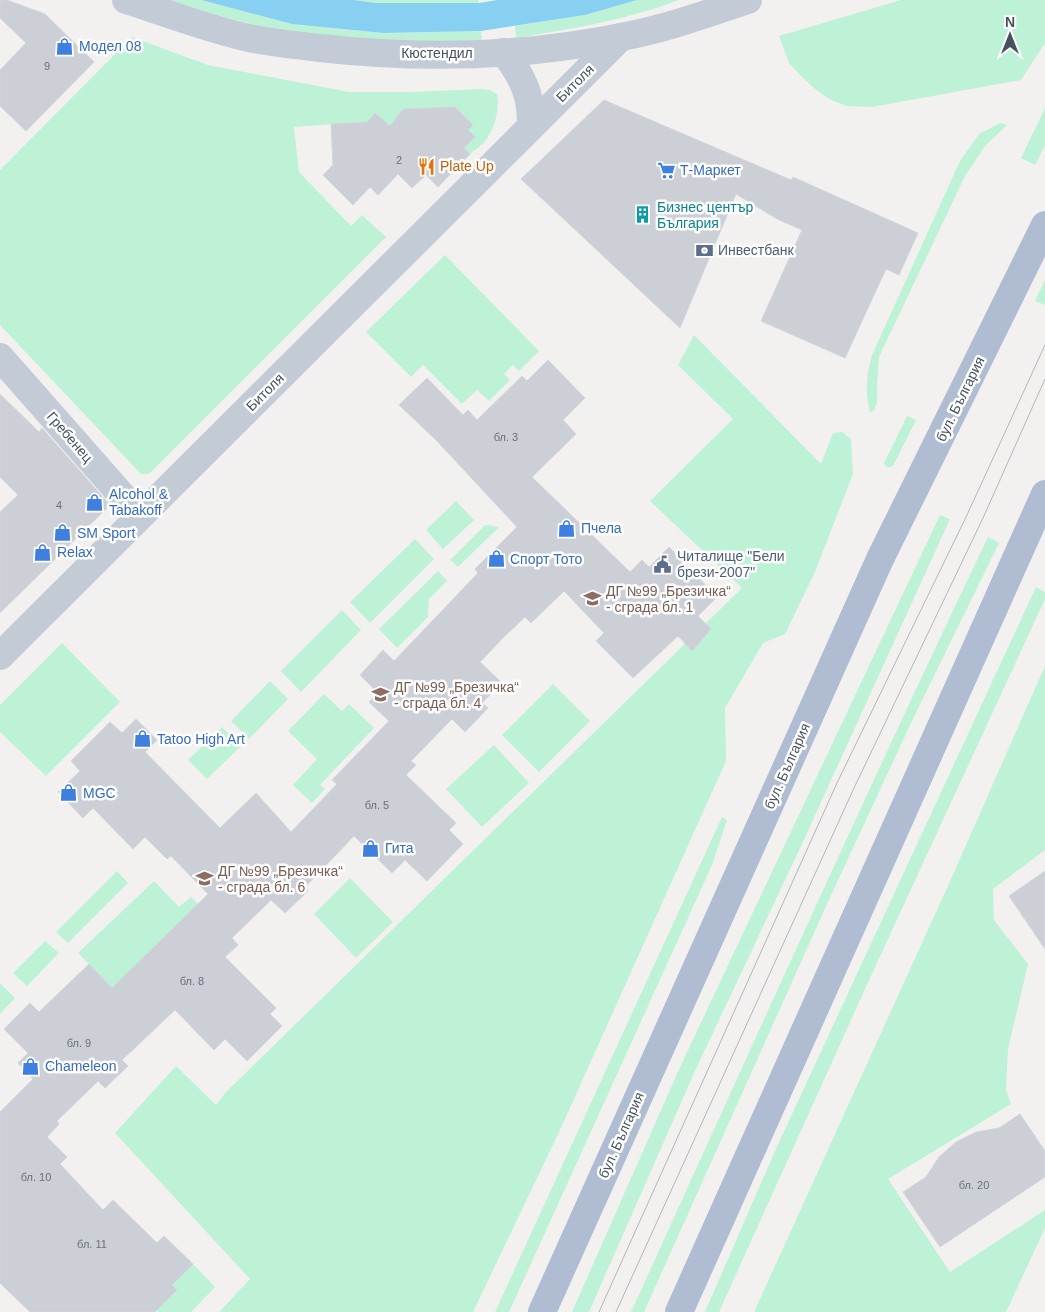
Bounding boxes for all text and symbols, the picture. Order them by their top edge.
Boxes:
north arrow [985,10,1035,60]
text: N [1005,14,1015,30]
shop icon: Модел 08 [55,36,75,56]
place label: Модел 08 [79,38,142,54]
street label: Кюстендил [401,45,473,61]
house number: 9 [44,60,50,72]
street label: Битоля [553,61,597,105]
house number: 2 [396,154,402,166]
restaurant icon: Plate Up [416,156,436,176]
place label: Plate Up [440,158,494,174]
supermarket icon: Т-Маркет [656,160,676,180]
place label: Т-Маркет [680,162,741,178]
place label: Бизнес център България [657,199,753,231]
building icon: Бизнес център България [633,205,653,225]
bank icon: Инвестбанк [694,240,714,260]
place label: Инвестбанк [718,242,794,258]
street label: бул. България [933,354,987,444]
street label: Битоля [243,370,287,414]
street label: Гребенец [44,409,96,465]
house number: бл. 3 [494,431,518,443]
place label: Alcohol & Tabakoff [109,486,169,518]
shop icon: Alcohol & Tabakoff [85,492,105,512]
house number: 4 [56,499,62,511]
shop icon: Пчела [557,518,577,538]
place label: Пчела [581,520,622,536]
shop icon: SM Sport [53,523,73,543]
place label: SM Sport [77,525,135,541]
shop icon: Relax [33,542,53,562]
place label: Relax [57,544,93,560]
place label: Читалище "Бели брези-2007" [677,548,785,580]
shop icon: Спорт Тото [486,549,506,569]
place label: Спорт Тото [510,551,582,567]
public building icon: Читалище "Бели брези-2007" [653,554,673,574]
place label: ДГ №99 „Брезичка“ - сграда бл. 1 [606,583,731,615]
school or university icon: ДГ №99 „Брезичка“ - сграда бл. 1 [582,589,602,609]
place label: ДГ №99 „Брезичка“ - сграда бл. 4 [394,679,519,711]
school or university icon: ДГ №99 „Брезичка“ - сграда бл. 4 [370,685,390,705]
street label: бул. България [761,721,813,811]
shop icon: Tatoo High Art [133,729,153,749]
place label: Tatoo High Art [157,731,245,747]
shop icon: MGC [59,783,79,803]
place label: MGC [83,785,116,801]
house number: бл. 5 [365,799,389,811]
shop icon: Гита [361,838,381,858]
place label: Гита [385,840,414,856]
place label: ДГ №99 „Брезичка“ - сграда бл. 6 [218,863,343,895]
school or university icon: ДГ №99 „Брезичка“ - сграда бл. 6 [194,869,214,889]
house number: бл. 8 [180,975,204,987]
house number: бл. 9 [67,1037,91,1049]
shop icon: Chameleon [21,1056,41,1076]
place label: Chameleon [45,1058,117,1074]
street label: бул. България [595,1090,647,1180]
house number: бл. 10 [21,1171,51,1183]
house number: бл. 20 [959,1179,989,1191]
house number: бл. 11 [77,1238,107,1250]

